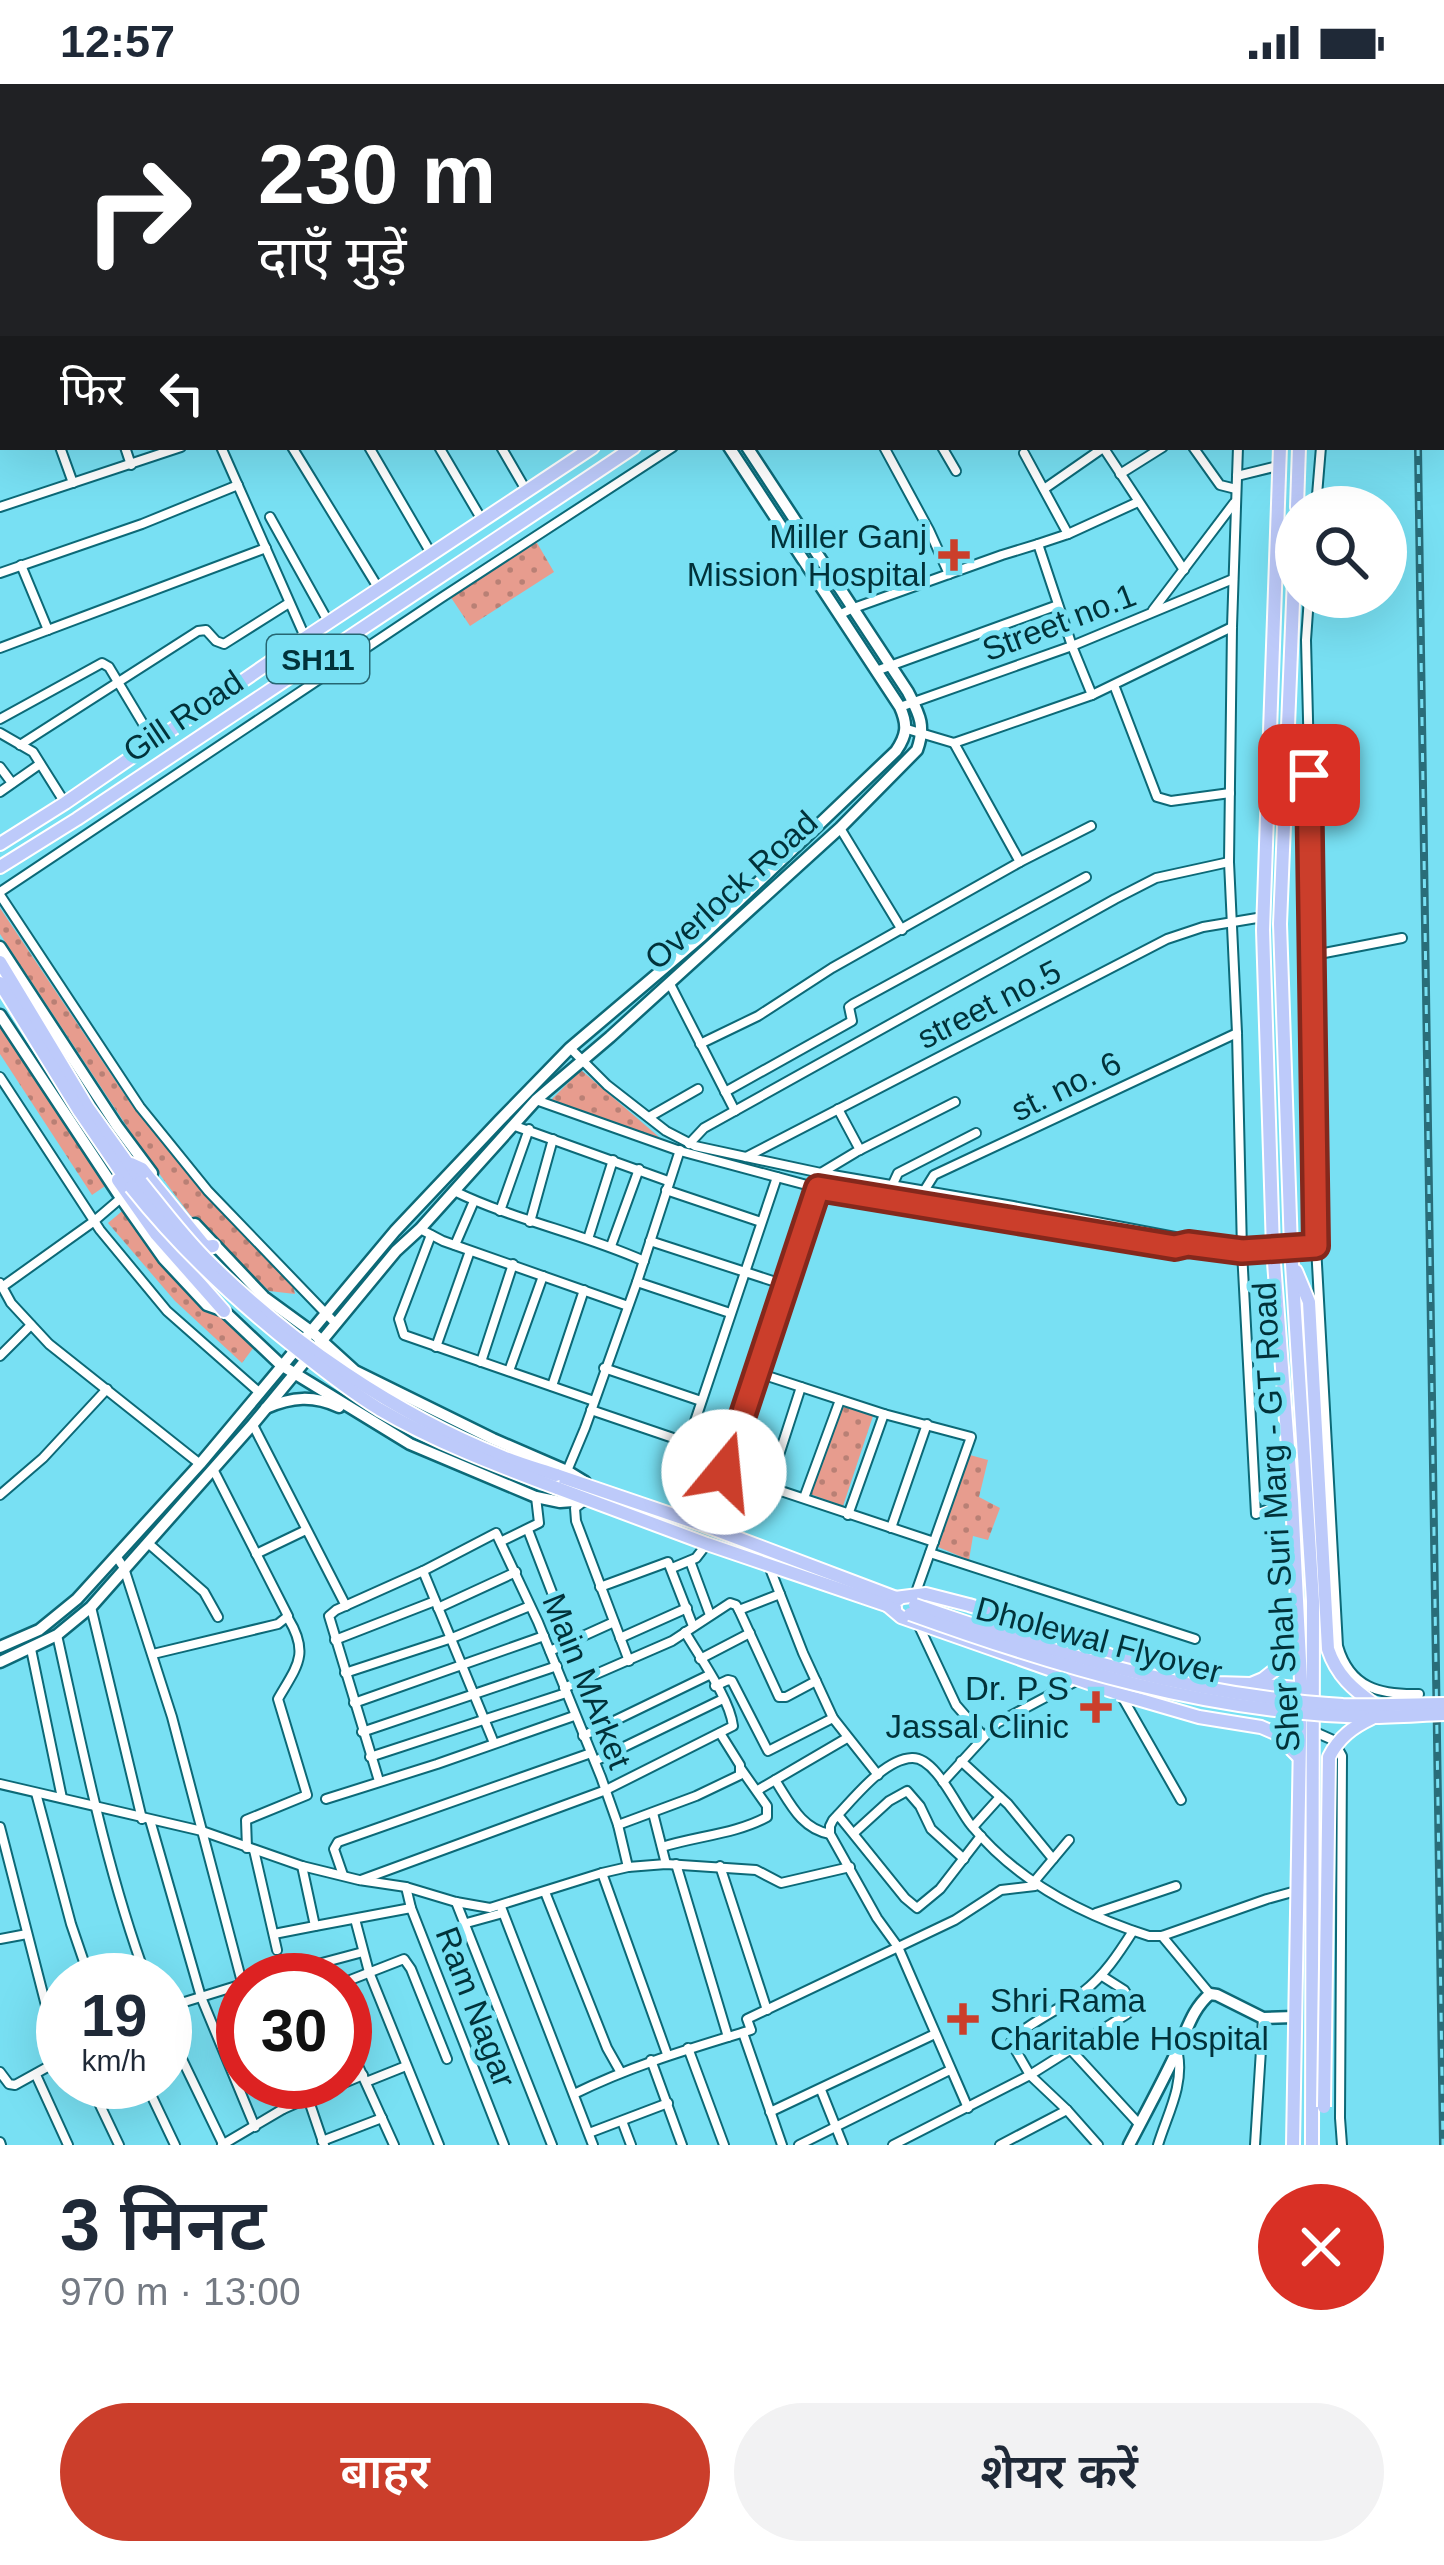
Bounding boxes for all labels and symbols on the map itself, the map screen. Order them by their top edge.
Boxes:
place label: Miller Ganj Mission Hospital [687,518,927,593]
marker: Miller Ganj Mission Hospital [938,539,970,571]
street label: Street no.1 [977,576,1141,668]
road number: SH11 [267,635,369,683]
street label: Gill Road [116,663,250,769]
pin [1258,724,1360,826]
street label: Overlock Road [638,803,824,977]
street label: street no.5 [911,952,1067,1056]
street label: st. no. 6 [1005,1044,1127,1128]
street label: Sher Shah Suri Marg - GT Road [1245,1281,1307,1753]
position arrow [661,1409,787,1535]
street label: Main MArket [535,1588,639,1774]
street label: Dholewal Flyover [972,1589,1226,1691]
place label: Dr. P S Jassal Clinic [886,1670,1069,1745]
marker: Dr. P S Jassal Clinic [1080,1691,1112,1723]
street label: Ram Nagar [428,1922,524,2092]
speed limit sign: 30 [216,1953,372,2109]
place label: Shri Rama Charitable Hospital [990,1982,1269,2057]
marker: Shri Rama Charitable Hospital [947,2003,979,2035]

